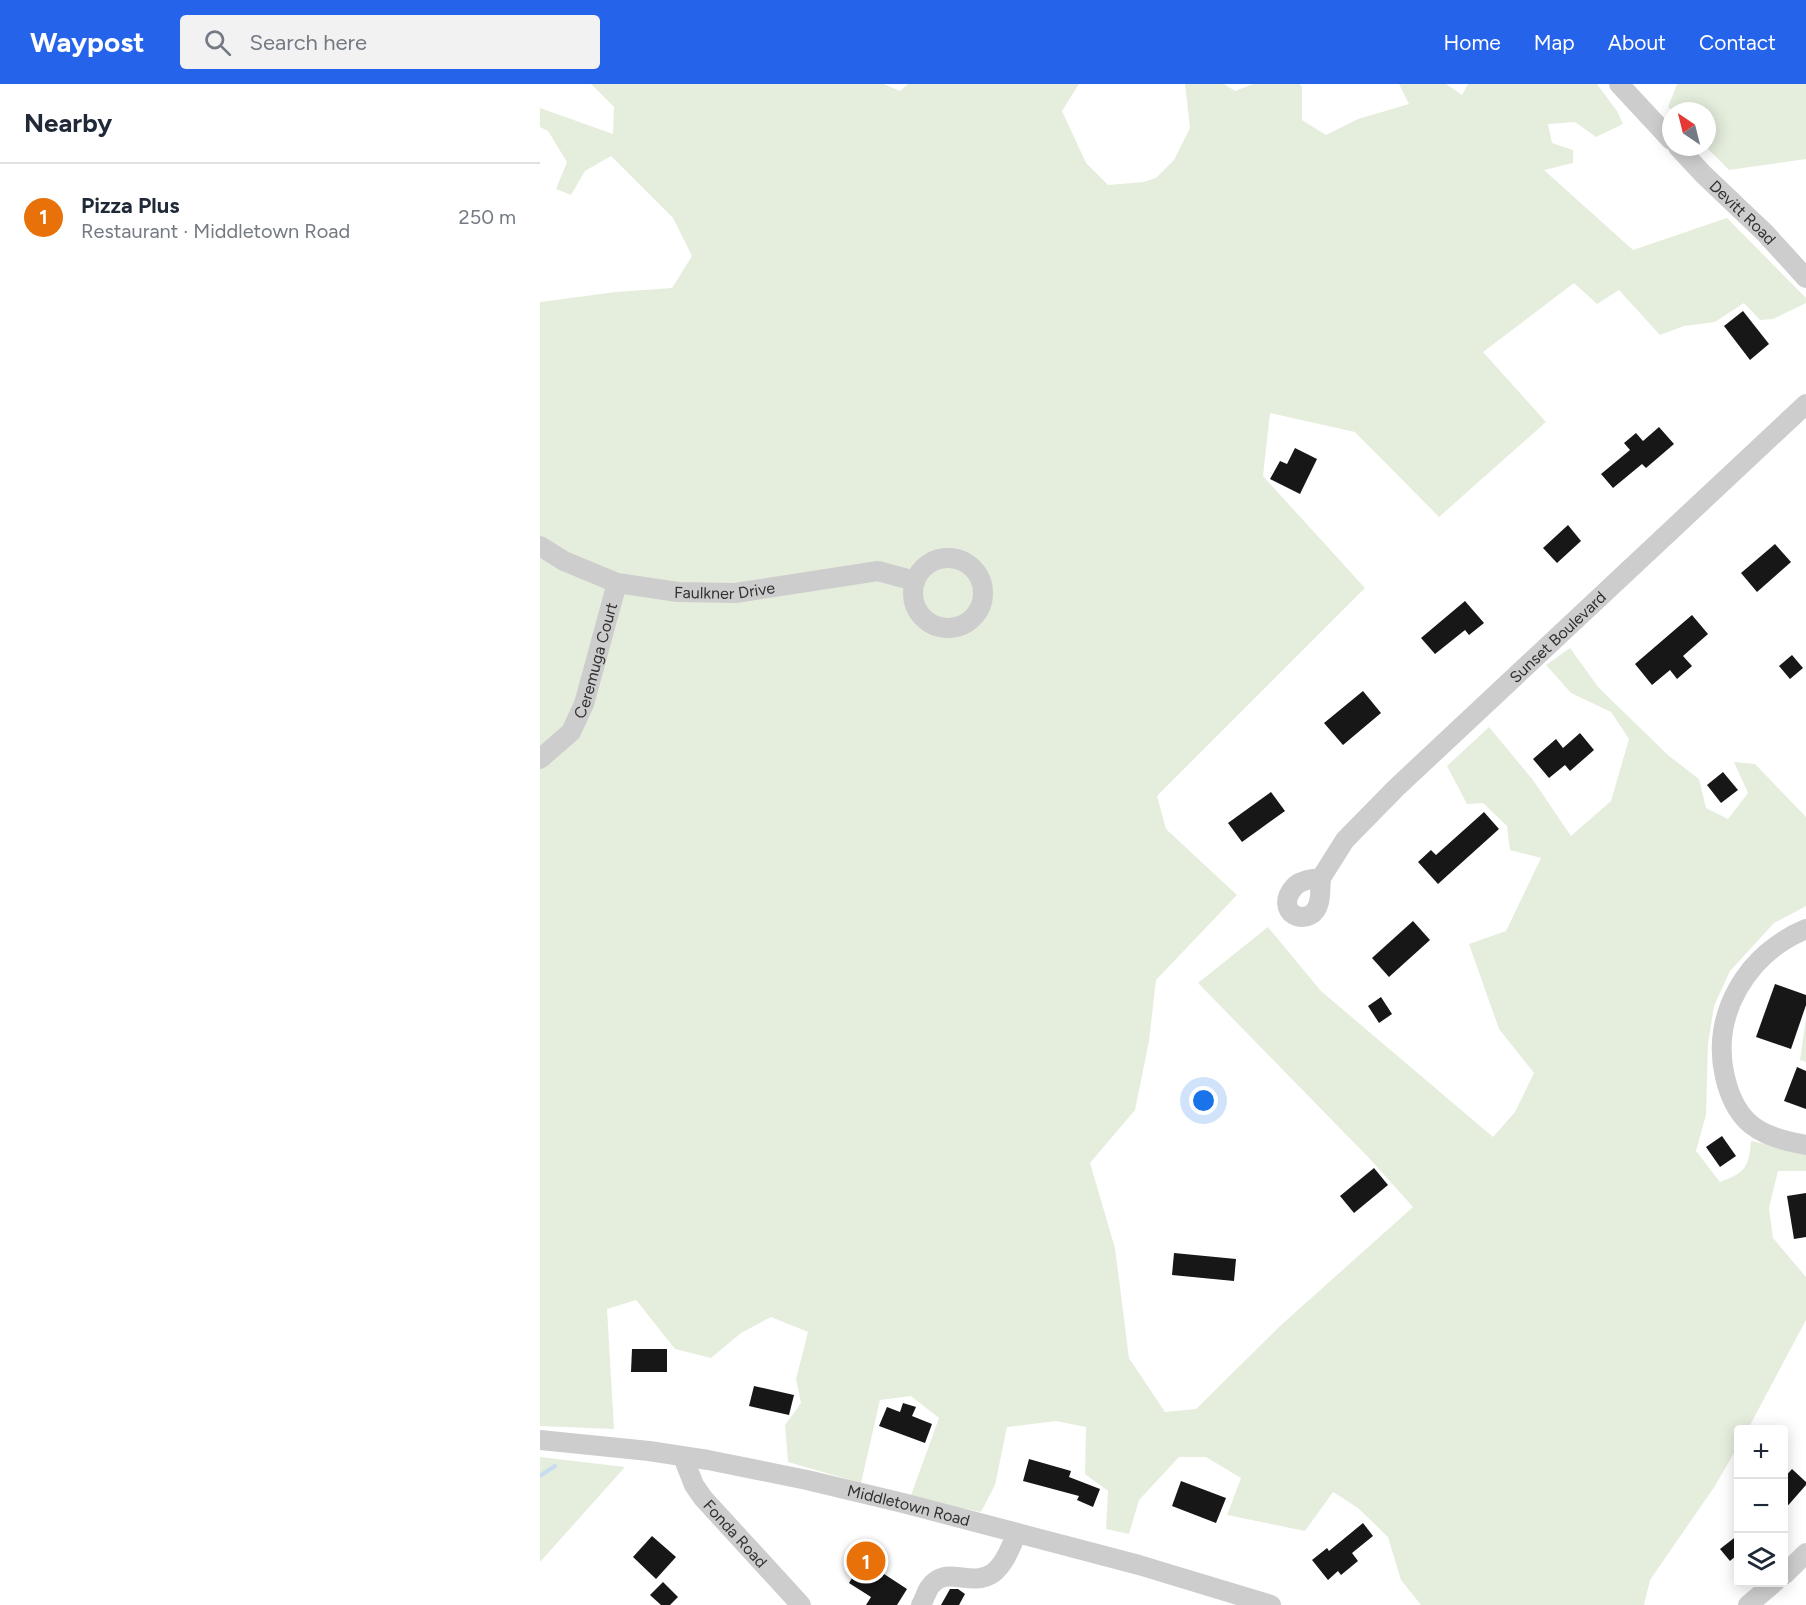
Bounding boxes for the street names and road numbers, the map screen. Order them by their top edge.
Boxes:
street label: Devitt Road [1705,176,1780,249]
street label: Faulkner Drive [674,578,777,603]
street label: Sunset Boulevard [1506,587,1610,687]
street label: Ceremuga Court [570,600,621,722]
street label: Middletown Road [845,1481,972,1530]
street label: Fonda Road [699,1496,771,1572]

